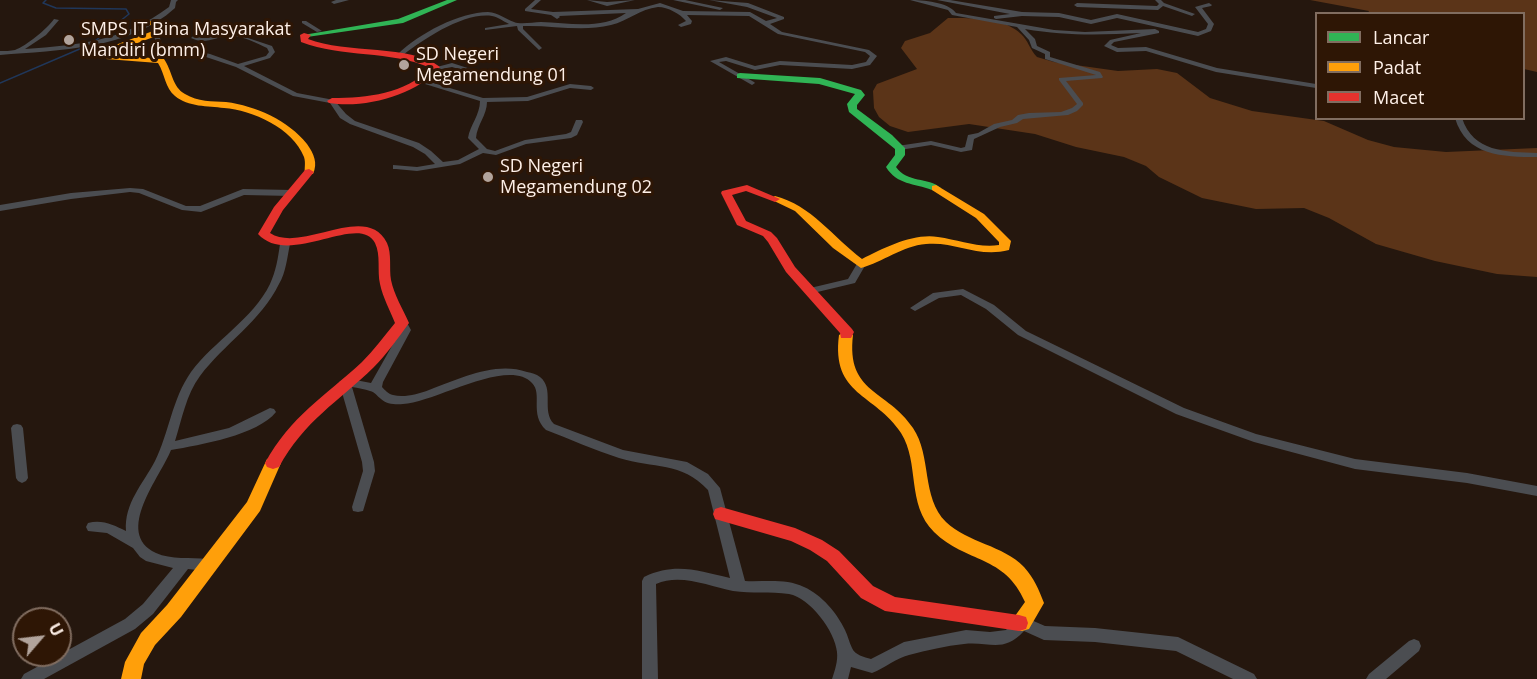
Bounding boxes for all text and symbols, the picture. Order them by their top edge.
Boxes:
legend [1315,12,1525,120]
place label: SMPS IT Bina Masyarakat Mandiri (bmm) [81,19,291,62]
text: Lancar [1373,25,1429,49]
marker: SMPS IT Bina Masyarakat Mandiri (bmm) [62,33,76,47]
place label: SD Negeri Megamendung 01 [416,44,568,86]
text: Padat [1373,55,1421,79]
marker: SD Negeri Megamendung 01 [397,58,411,72]
text: Macet [1373,85,1424,109]
place label: SD Negeri Megamendung 02 [500,156,652,198]
marker: SD Negeri Megamendung 02 [481,170,495,184]
north arrow [12,607,72,667]
text: U [44,619,69,640]

